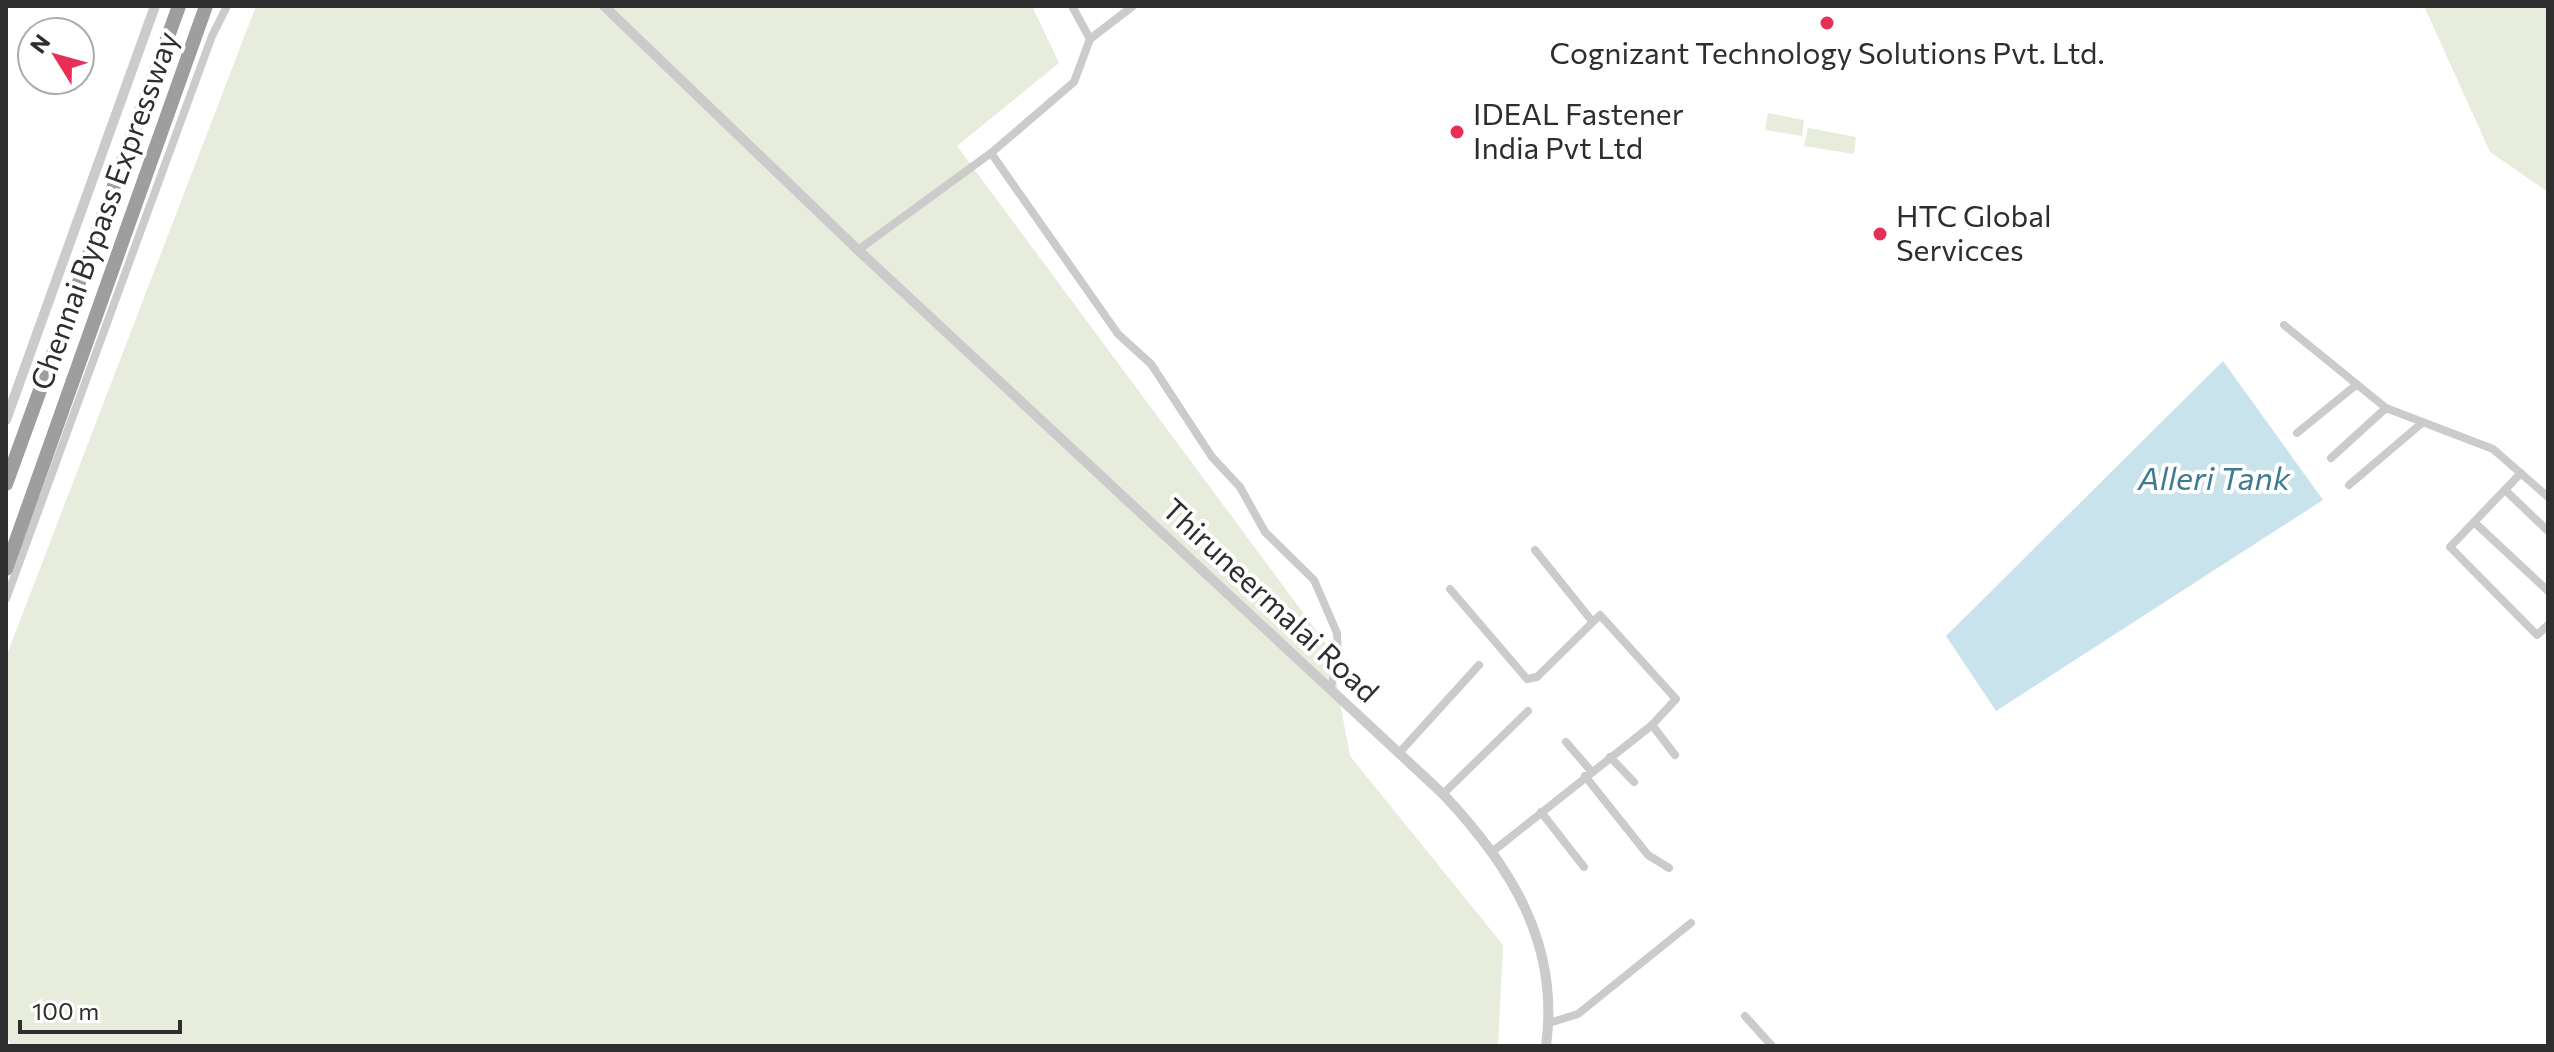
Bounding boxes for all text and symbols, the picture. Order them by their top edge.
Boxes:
marker: Cognizant Technology Solutions Pvt. Ltd. [1818,14,1836,32]
north arrow [16,16,96,96]
street label: Chennai Bypass Expressway [21,26,185,394]
text: N [24,29,55,58]
place label: Cognizant Technology Solutions Pvt. Ltd. [1550,33,2104,70]
place label: IDEAL Fastener India Pvt Ltd [1473,94,1684,165]
marker: IDEAL Fastener India Pvt Ltd [1448,123,1466,141]
place label: HTC Global Servicces [1896,196,2052,267]
marker: HTC Global Servicces [1871,225,1889,243]
water label: Alleri Tank [2137,457,2291,497]
street label: Thiruneermalai Road [1156,489,1388,709]
scale bar [20,984,180,1034]
text: 100 m [32,996,99,1025]

